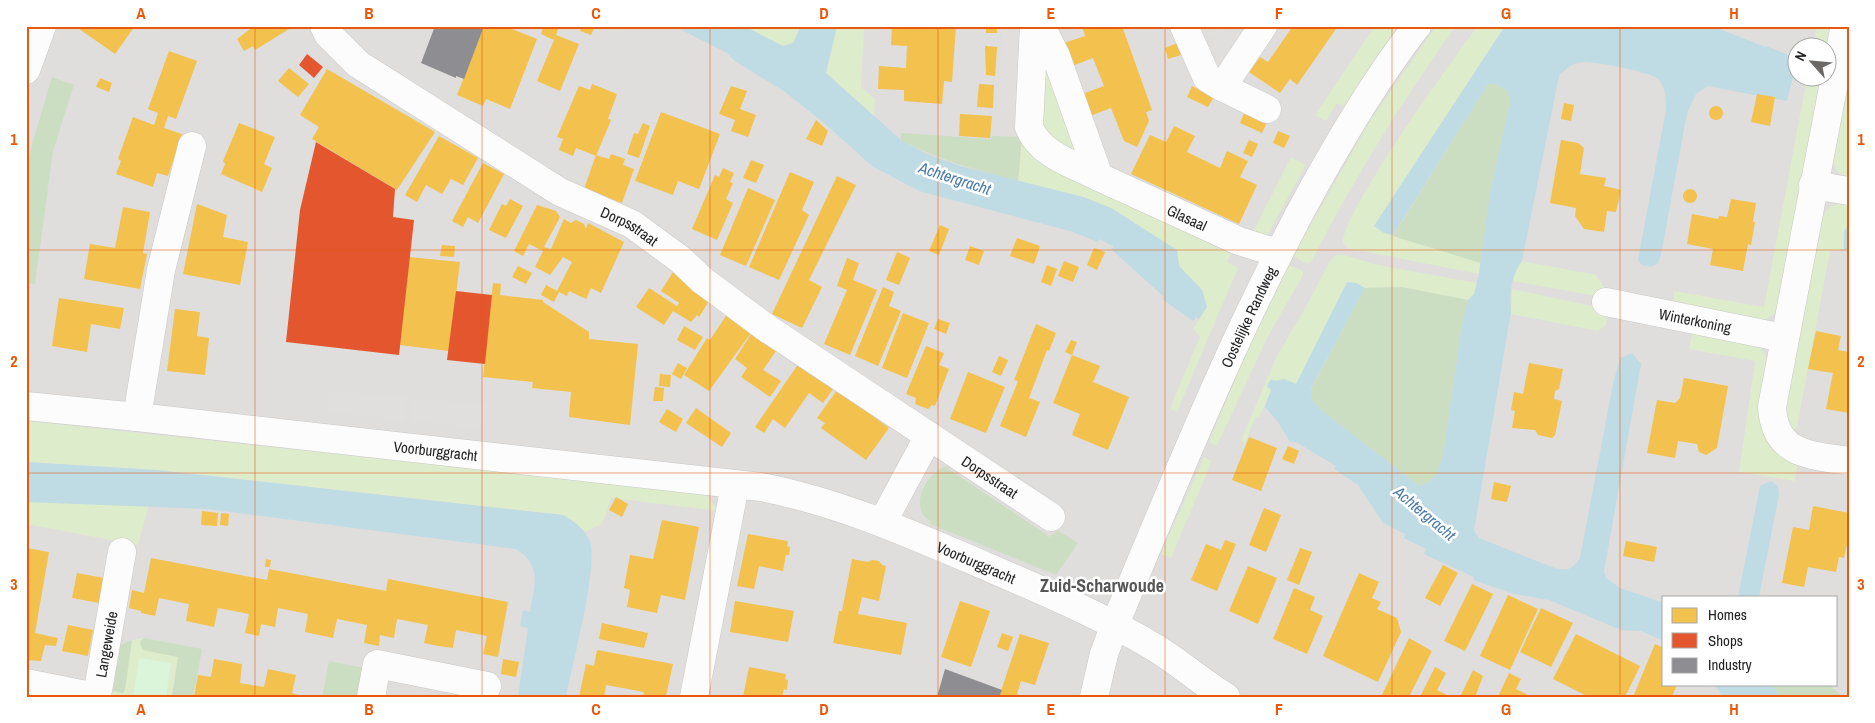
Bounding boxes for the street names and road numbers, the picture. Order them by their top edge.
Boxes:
street label: Glasaal [1164,199,1211,236]
street label: Dorpsstraat [597,201,663,251]
street label: Oostelijke Randweg [1215,262,1281,371]
street label: Winterkoning [1657,302,1733,338]
street label: Voorburggracht [393,435,479,466]
street label: Dorpsstraat [958,450,1023,503]
street label: Voorburggracht [934,536,1020,589]
street label: Langeweide [90,609,122,679]

